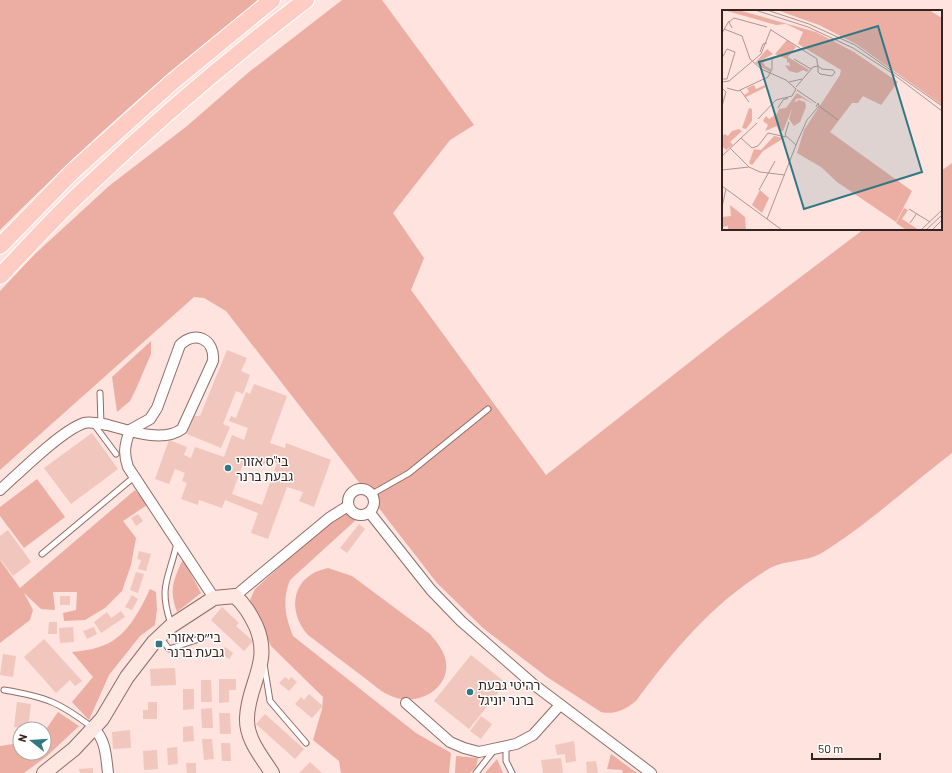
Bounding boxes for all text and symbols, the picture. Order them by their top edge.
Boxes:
inset map [722,10,942,230]
place label: בי"ס אזורי גבעת ברנר [236,453,293,484]
marker: בי"ס אזורי גבעת ברנר [223,463,233,473]
place label: בי״ס אזורי גבעת ברנר [167,629,224,660]
marker: בי״ס אזורי גבעת ברנר [154,639,164,649]
place label: רהיטי גבעת ברנר יוניגל [478,677,540,708]
marker: רהיטי גבעת ברנר יוניגל [465,687,475,697]
north arrow [12,721,52,761]
text: N [15,733,29,743]
scale bar [812,735,880,761]
text: 50 m [818,741,843,755]

